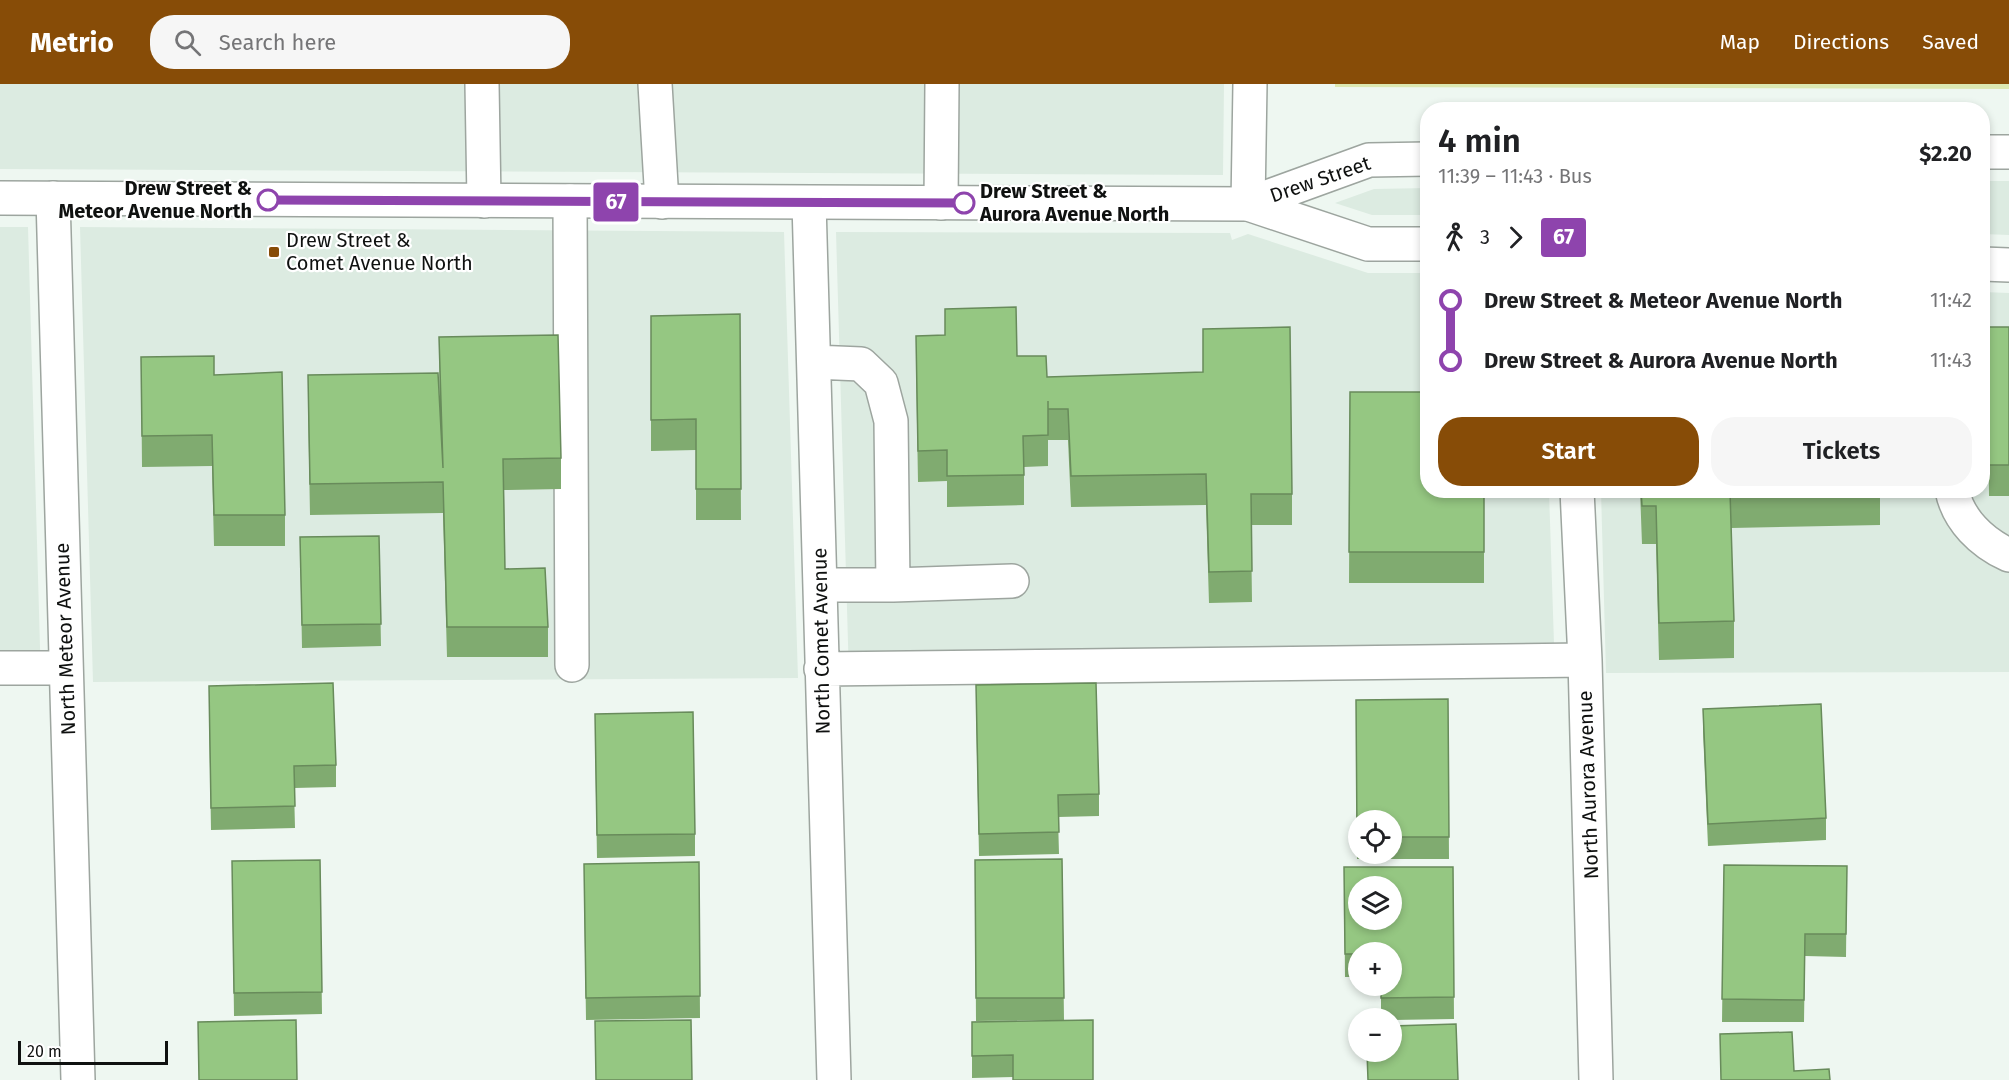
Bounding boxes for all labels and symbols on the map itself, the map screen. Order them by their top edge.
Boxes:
street label: Drew Street [1267,150,1374,207]
place label: Drew Street & Meteor Avenue North [58,176,252,223]
place label: Drew Street & Aurora Avenue North [979,179,1169,226]
line badge: 67 [589,182,643,222]
marker: Drew Street & Meteor Avenue North [257,189,279,211]
marker: Drew Street & Aurora Avenue North [953,192,975,214]
place label: Drew Street & Comet Avenue North [286,228,473,275]
marker: Drew Street & Comet Avenue North [267,245,281,259]
street label: North Meteor Avenue [50,542,80,736]
street label: North Comet Avenue [807,547,835,735]
street label: North Aurora Avenue [1573,690,1603,880]
scale bar [18,1038,168,1066]

